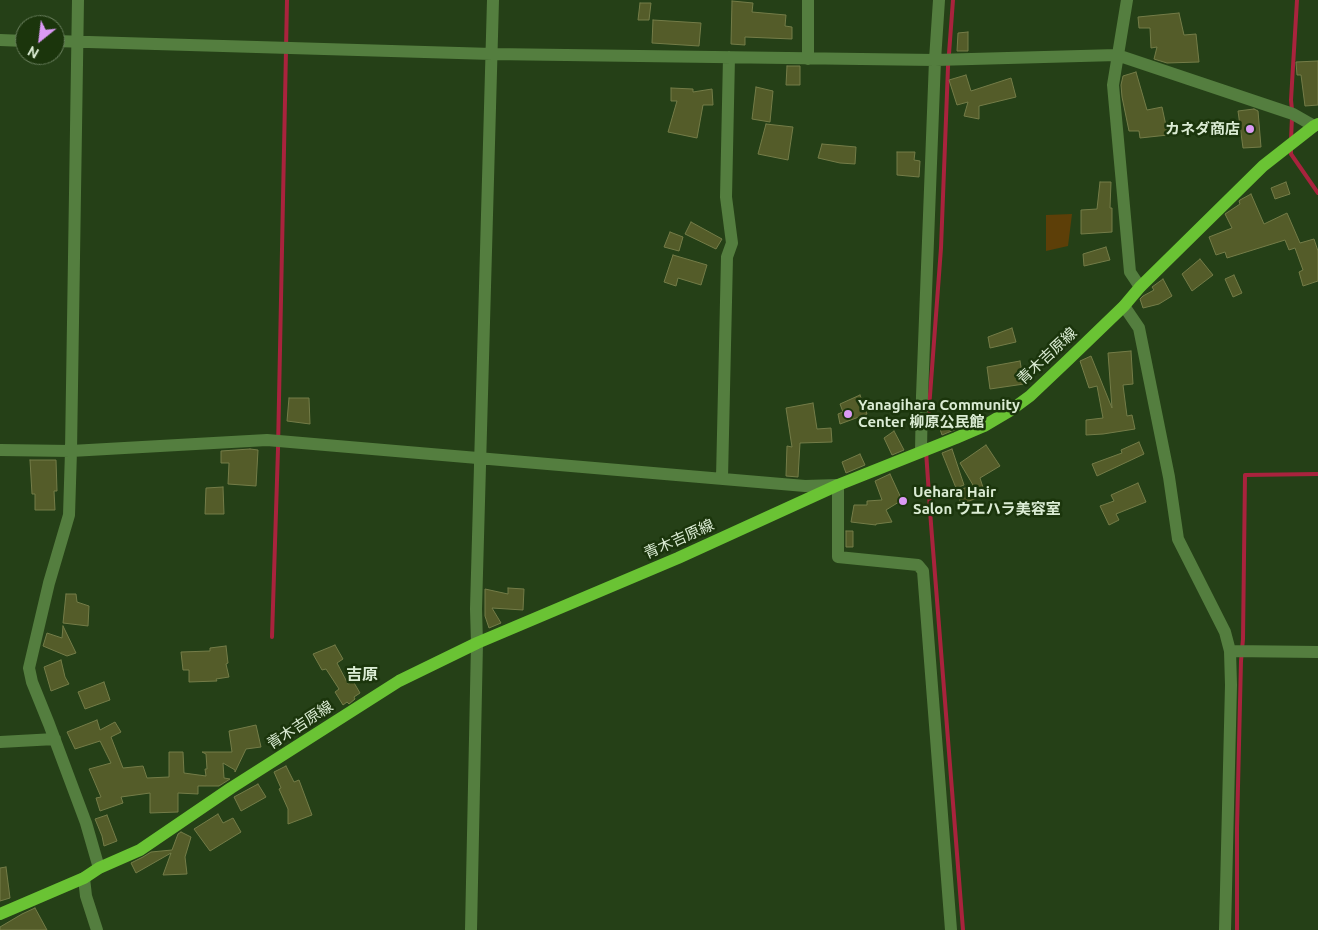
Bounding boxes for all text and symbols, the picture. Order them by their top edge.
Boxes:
north arrow [15,15,65,65]
text: N [25,43,42,62]
place label: カネダ商店 [1165,120,1240,138]
marker: カネダ商店 [1244,123,1256,135]
street label: 青木吉原線 [1013,324,1081,388]
place label: Yanagihara Community Center 柳原公民館 [858,396,1020,431]
marker: Yanagihara Community Center 柳原公民館 [842,408,854,420]
place label: Uehara Hair Salon ウエハラ美容室 [913,483,1061,518]
marker: Uehara Hair Salon ウエハラ美容室 [897,495,909,507]
street label: 青木吉原線 [641,516,717,562]
district label: 吉原 [346,665,378,685]
street label: 青木吉原線 [264,697,336,753]

